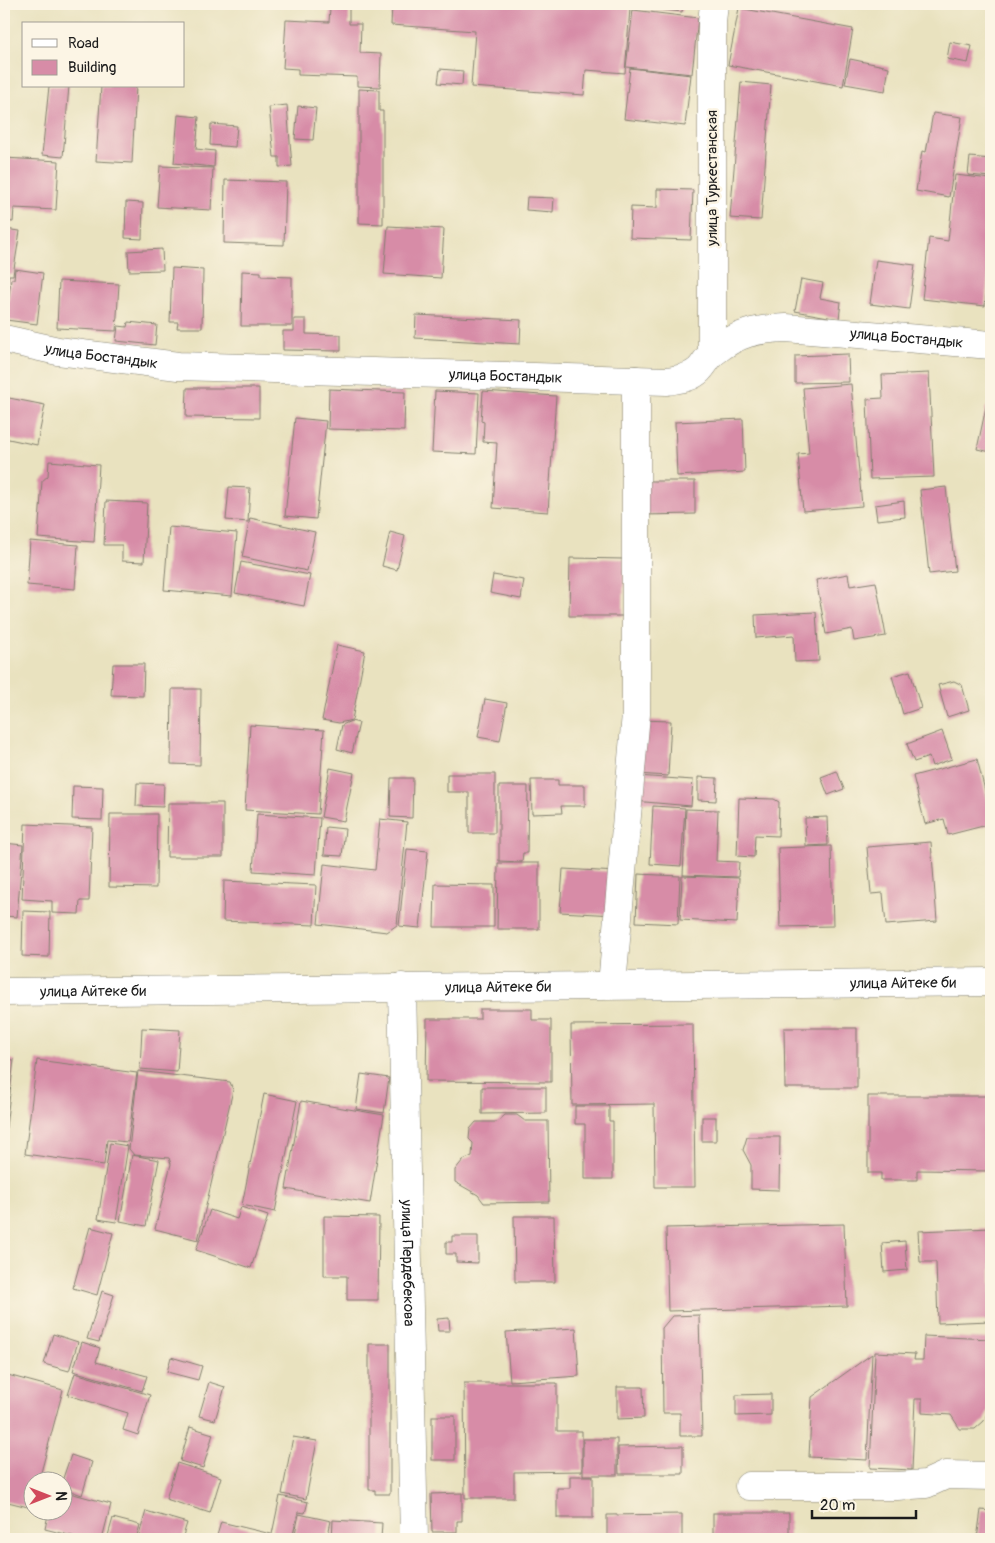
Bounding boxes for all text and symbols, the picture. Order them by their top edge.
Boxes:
legend [22,22,185,88]
text: Road [68,34,99,53]
text: Building [68,58,116,77]
street label: улица Туркестанская [703,110,722,247]
street label: улица Бостандык [848,324,964,352]
street label: улица Бостандык [42,339,159,373]
street label: улица Бостандык [448,365,563,387]
street label: улица Айтеке би [849,973,956,993]
street label: улица Айтеке би [444,977,552,997]
street label: улица Айтеке би [39,981,147,1001]
street label: улица Пердебекова [397,1198,419,1327]
north arrow [22,1470,72,1520]
scale bar [812,1488,916,1520]
text: N [52,1491,69,1501]
text: 20 m [820,1496,855,1515]

